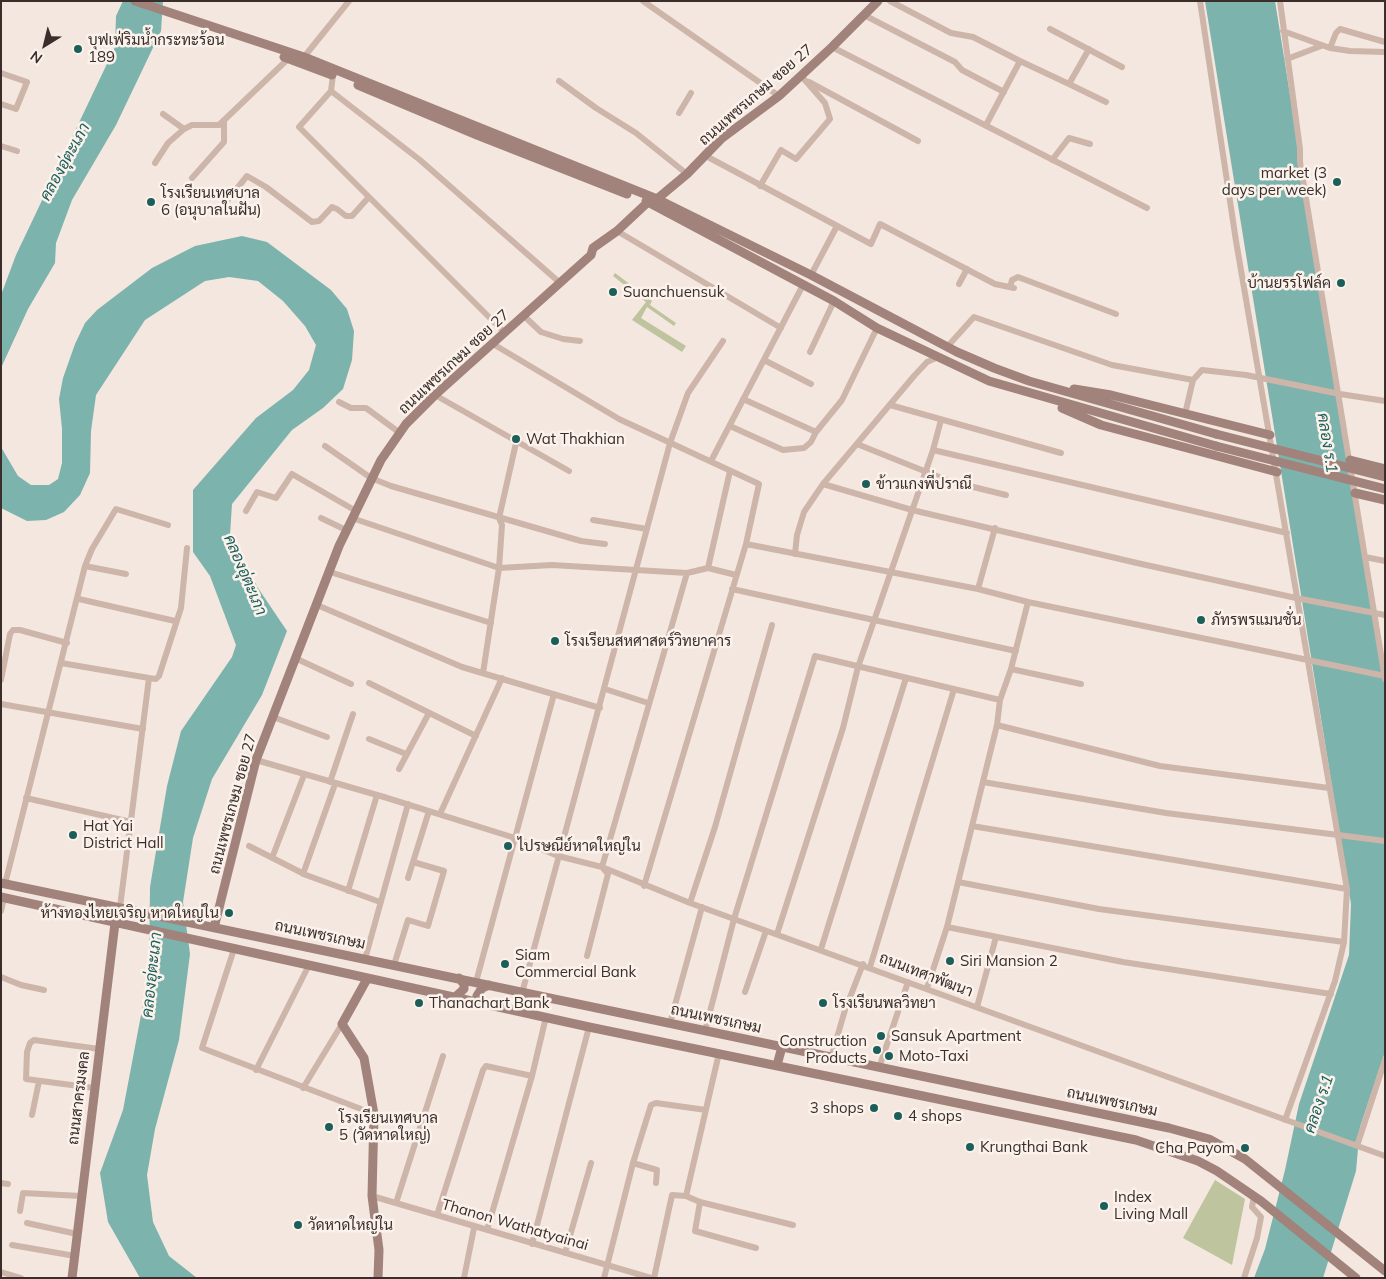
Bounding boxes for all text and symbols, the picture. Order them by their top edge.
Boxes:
north arrow [20,20,70,70]
place label: บุฟเฟ่ริมน้ำกระทะร้อน 189 [88,31,225,66]
street label: ถนนเพชรเกษม ซอย 27 [695,41,817,149]
marker: บุฟเฟ่ริมน้ำกระทะร้อน 189 [72,43,84,55]
text: N [27,47,46,68]
water label: คลองอุ่ตะเภา [36,120,94,204]
place label: market (3 days per week) [1222,164,1327,199]
marker: market (3 days per week) [1331,176,1343,188]
place label: โรงเรียนเทศบาล 6 (อนุบาลในฝัน) [161,184,262,219]
marker: โรงเรียนเทศบาล 6 (อนุบาลในฝัน) [145,196,157,208]
place label: บ้านยรรโฟล์ค [1247,274,1331,292]
marker: บ้านยรรโฟล์ค [1335,277,1347,289]
place label: Suanchuensuk [623,283,724,301]
marker: Suanchuensuk [607,286,619,298]
street label: ถนนเพชรเกษม ซอย 27 [395,306,513,418]
water label: คลอง ร.1 [1313,411,1341,475]
place label: Wat Thakhian [526,430,625,448]
marker: Wat Thakhian [510,433,522,445]
place label: ข้าวแกงพี่ปราณี [876,475,972,493]
marker: ข้าวแกงพี่ปราณี [860,478,872,490]
water label: คลองอุ่ตะเภา [219,532,271,618]
place label: ภัทรพรแมนชั่น [1211,611,1302,629]
marker: ภัทรพรแมนชั่น [1195,614,1207,626]
place label: โรงเรียนสหศาสตร์วิทยาคาร [565,632,731,650]
marker: โรงเรียนสหศาสตร์วิทยาคาร [549,635,561,647]
street label: ถนนเพชรเกษม ซอย 27 [206,732,260,876]
place label: Hat Yai District Hall [83,817,164,852]
marker: Hat Yai District Hall [67,829,79,841]
place label: ไปรษณีย์หาดใหญ่ใน [518,837,641,855]
marker: ไปรษณีย์หาดใหญ่ใน [502,840,514,852]
place label: ห้างทองไทยเจริญ หาดใหญ่ใน [40,904,219,922]
marker: ห้างทองไทยเจริญ หาดใหญ่ใน [223,907,235,919]
street label: ถนนเพชรเกษม [273,917,367,953]
water label: คลองอุ่ตะเภา [138,931,166,1019]
place label: Siam Commercial Bank [515,946,636,981]
street label: ถนนเทศาพัฒนา [877,949,975,1001]
place label: Siri Mansion 2 [960,952,1058,970]
marker: Siri Mansion 2 [944,955,956,967]
marker: Siam Commercial Bank [499,958,511,970]
place label: Thanachart Bank [429,994,550,1012]
place label: โรงเรียนพลวิทยา [833,994,936,1012]
marker: Thanachart Bank [413,997,425,1009]
marker: โรงเรียนพลวิทยา [817,997,829,1009]
street label: ถนนเพชรเกษม [669,1001,763,1037]
place label: Sansuk Apartment [891,1027,1021,1045]
marker: Sansuk Apartment [875,1030,887,1042]
place label: Construction Products [780,1032,867,1067]
marker: Construction Products [871,1044,883,1056]
place label: Moto-Taxi [899,1047,969,1065]
street label: ถนนสาครมงคล [64,1050,94,1146]
marker: Moto-Taxi [883,1050,895,1062]
water label: คลอง ร.1 [1300,1072,1338,1136]
street label: ถนนเพชรเกษม [1065,1084,1159,1120]
place label: 3 shops [810,1099,864,1117]
marker: 3 shops [868,1102,880,1114]
place label: 4 shops [908,1107,962,1125]
place label: โรงเรียนเทศบาล 5 (วัดหาดใหญ่) [339,1109,438,1144]
marker: 4 shops [892,1110,904,1122]
marker: โรงเรียนเทศบาล 5 (วัดหาดใหญ่) [323,1121,335,1133]
place label: Krungthai Bank [980,1138,1088,1156]
place label: Cha Payom [1155,1139,1235,1157]
marker: Krungthai Bank [964,1141,976,1153]
marker: Cha Payom [1239,1142,1251,1154]
place label: Index Living Mall [1114,1188,1188,1223]
street label: Thanon Wathatyainai [440,1195,590,1255]
marker: Index Living Mall [1098,1200,1110,1212]
place label: วัดหาดใหญ่ใน [308,1216,393,1234]
marker: วัดหาดใหญ่ใน [292,1219,304,1231]

